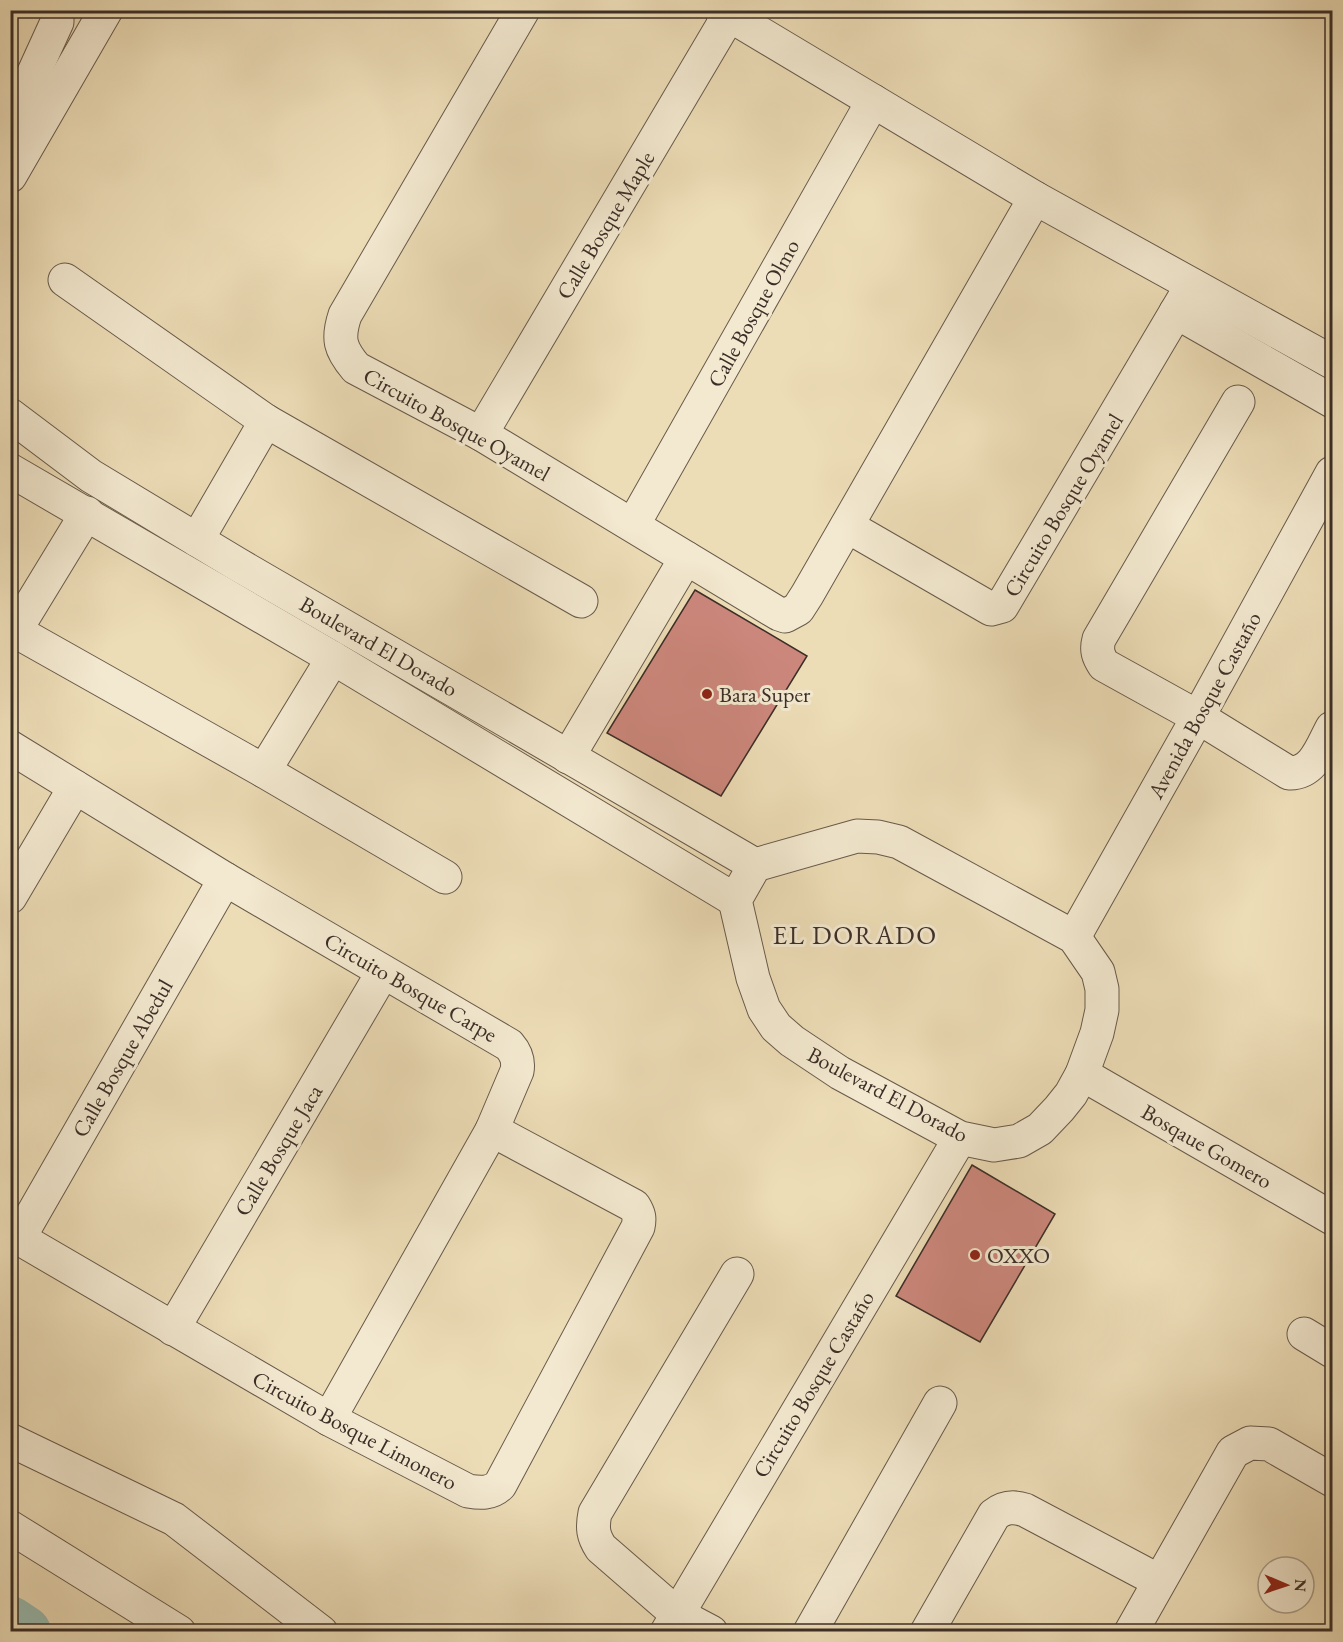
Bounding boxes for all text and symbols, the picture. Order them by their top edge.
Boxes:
street label: Calle Bosque Maple [550,145,661,305]
street label: Calle Bosque Olmo [701,234,806,392]
street label: Circuito Bosque Oyamel [358,361,555,488]
street label: Circuito Bosque Oyamel [997,408,1130,602]
street label: Boulevard El Dorado [294,589,463,704]
street label: Avenida Bosque Castaño [1141,607,1268,805]
place label: Bara Super [719,680,811,709]
marker: Bara Super [700,687,714,701]
district label: EL DORADO [772,918,938,952]
street label: Circuito Bosque Carpe [319,926,503,1049]
street label: Calle Bosque Abedul [65,974,179,1143]
street label: Boulevard El Dorado [802,1040,973,1149]
street label: Calle Bosque Jaca [228,1079,329,1221]
street label: Bosqaue Gomero [1136,1097,1277,1196]
place label: OXXO [987,1241,1050,1270]
marker: OXXO [968,1248,982,1262]
street label: Circuito Bosque Castaño [746,1285,881,1483]
street label: Circuito Bosque Limonero [247,1364,462,1497]
north arrow [1256,1555,1316,1615]
text: N [1290,1579,1311,1592]

